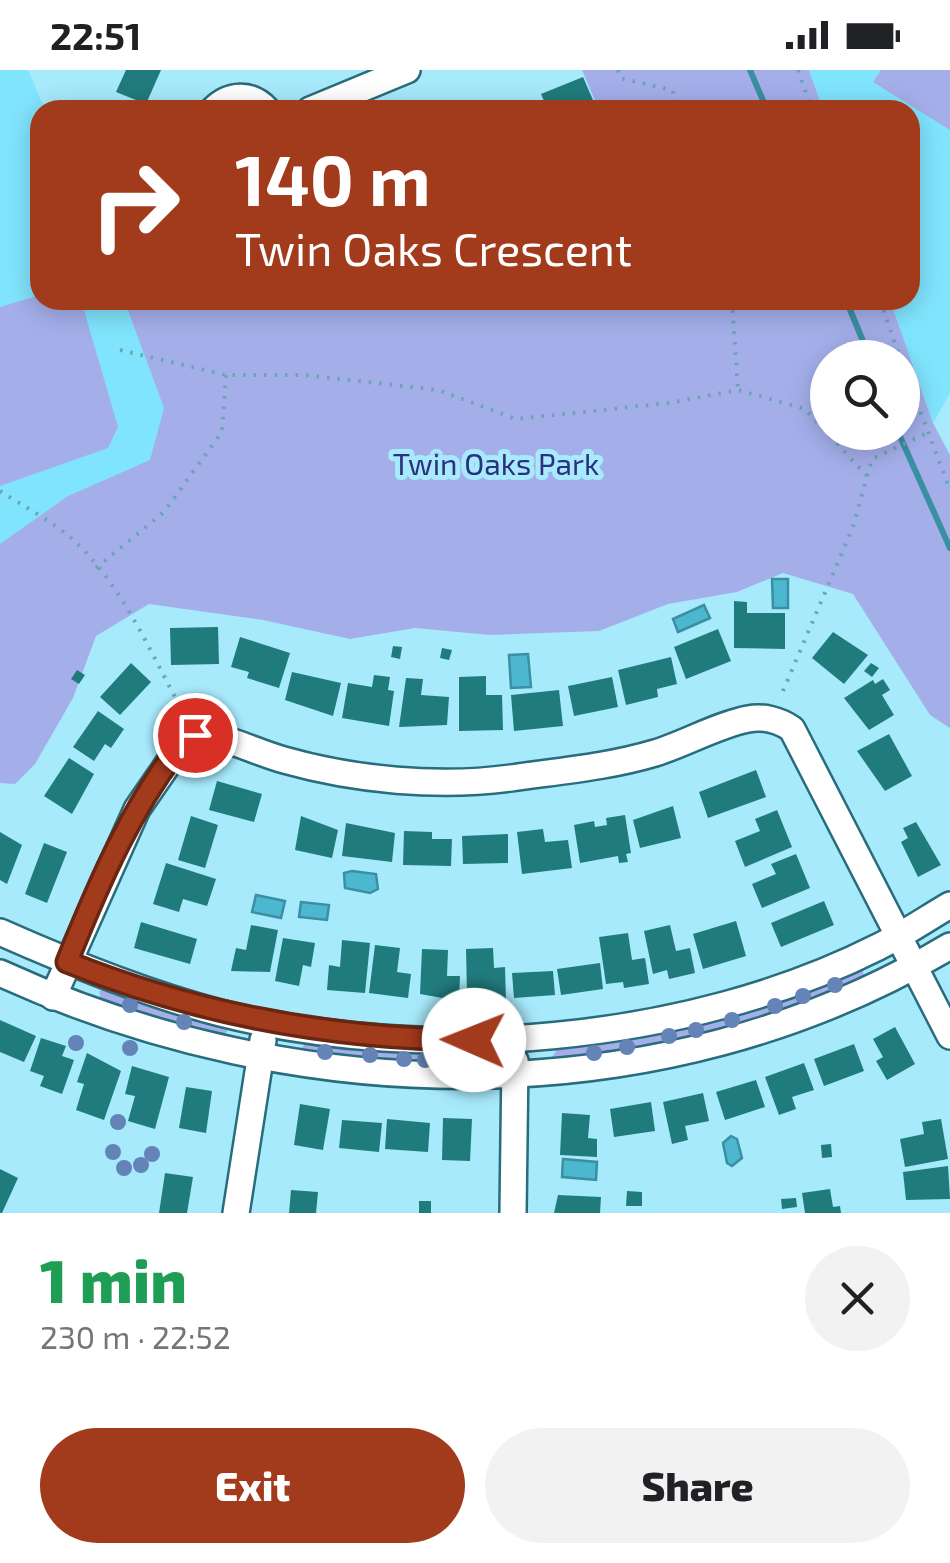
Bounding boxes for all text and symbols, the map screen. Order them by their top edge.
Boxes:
text: 22:51 [50,12,141,58]
text: 140 m [235,136,431,220]
icon: right [70,140,200,270]
text: Twin Oaks Crescent [235,221,632,275]
map controls [810,340,920,450]
button: search [810,340,920,450]
park label: Twin Oaks Park [393,445,599,481]
pin [153,693,238,778]
icon: arrive [168,708,223,763]
position arrow [422,988,526,1092]
text: 1 min [40,1243,187,1315]
button: close [805,1246,910,1351]
text: 230 m · 22:52 [40,1317,231,1355]
button: Exit [40,1428,465,1543]
button: Share [485,1428,910,1543]

